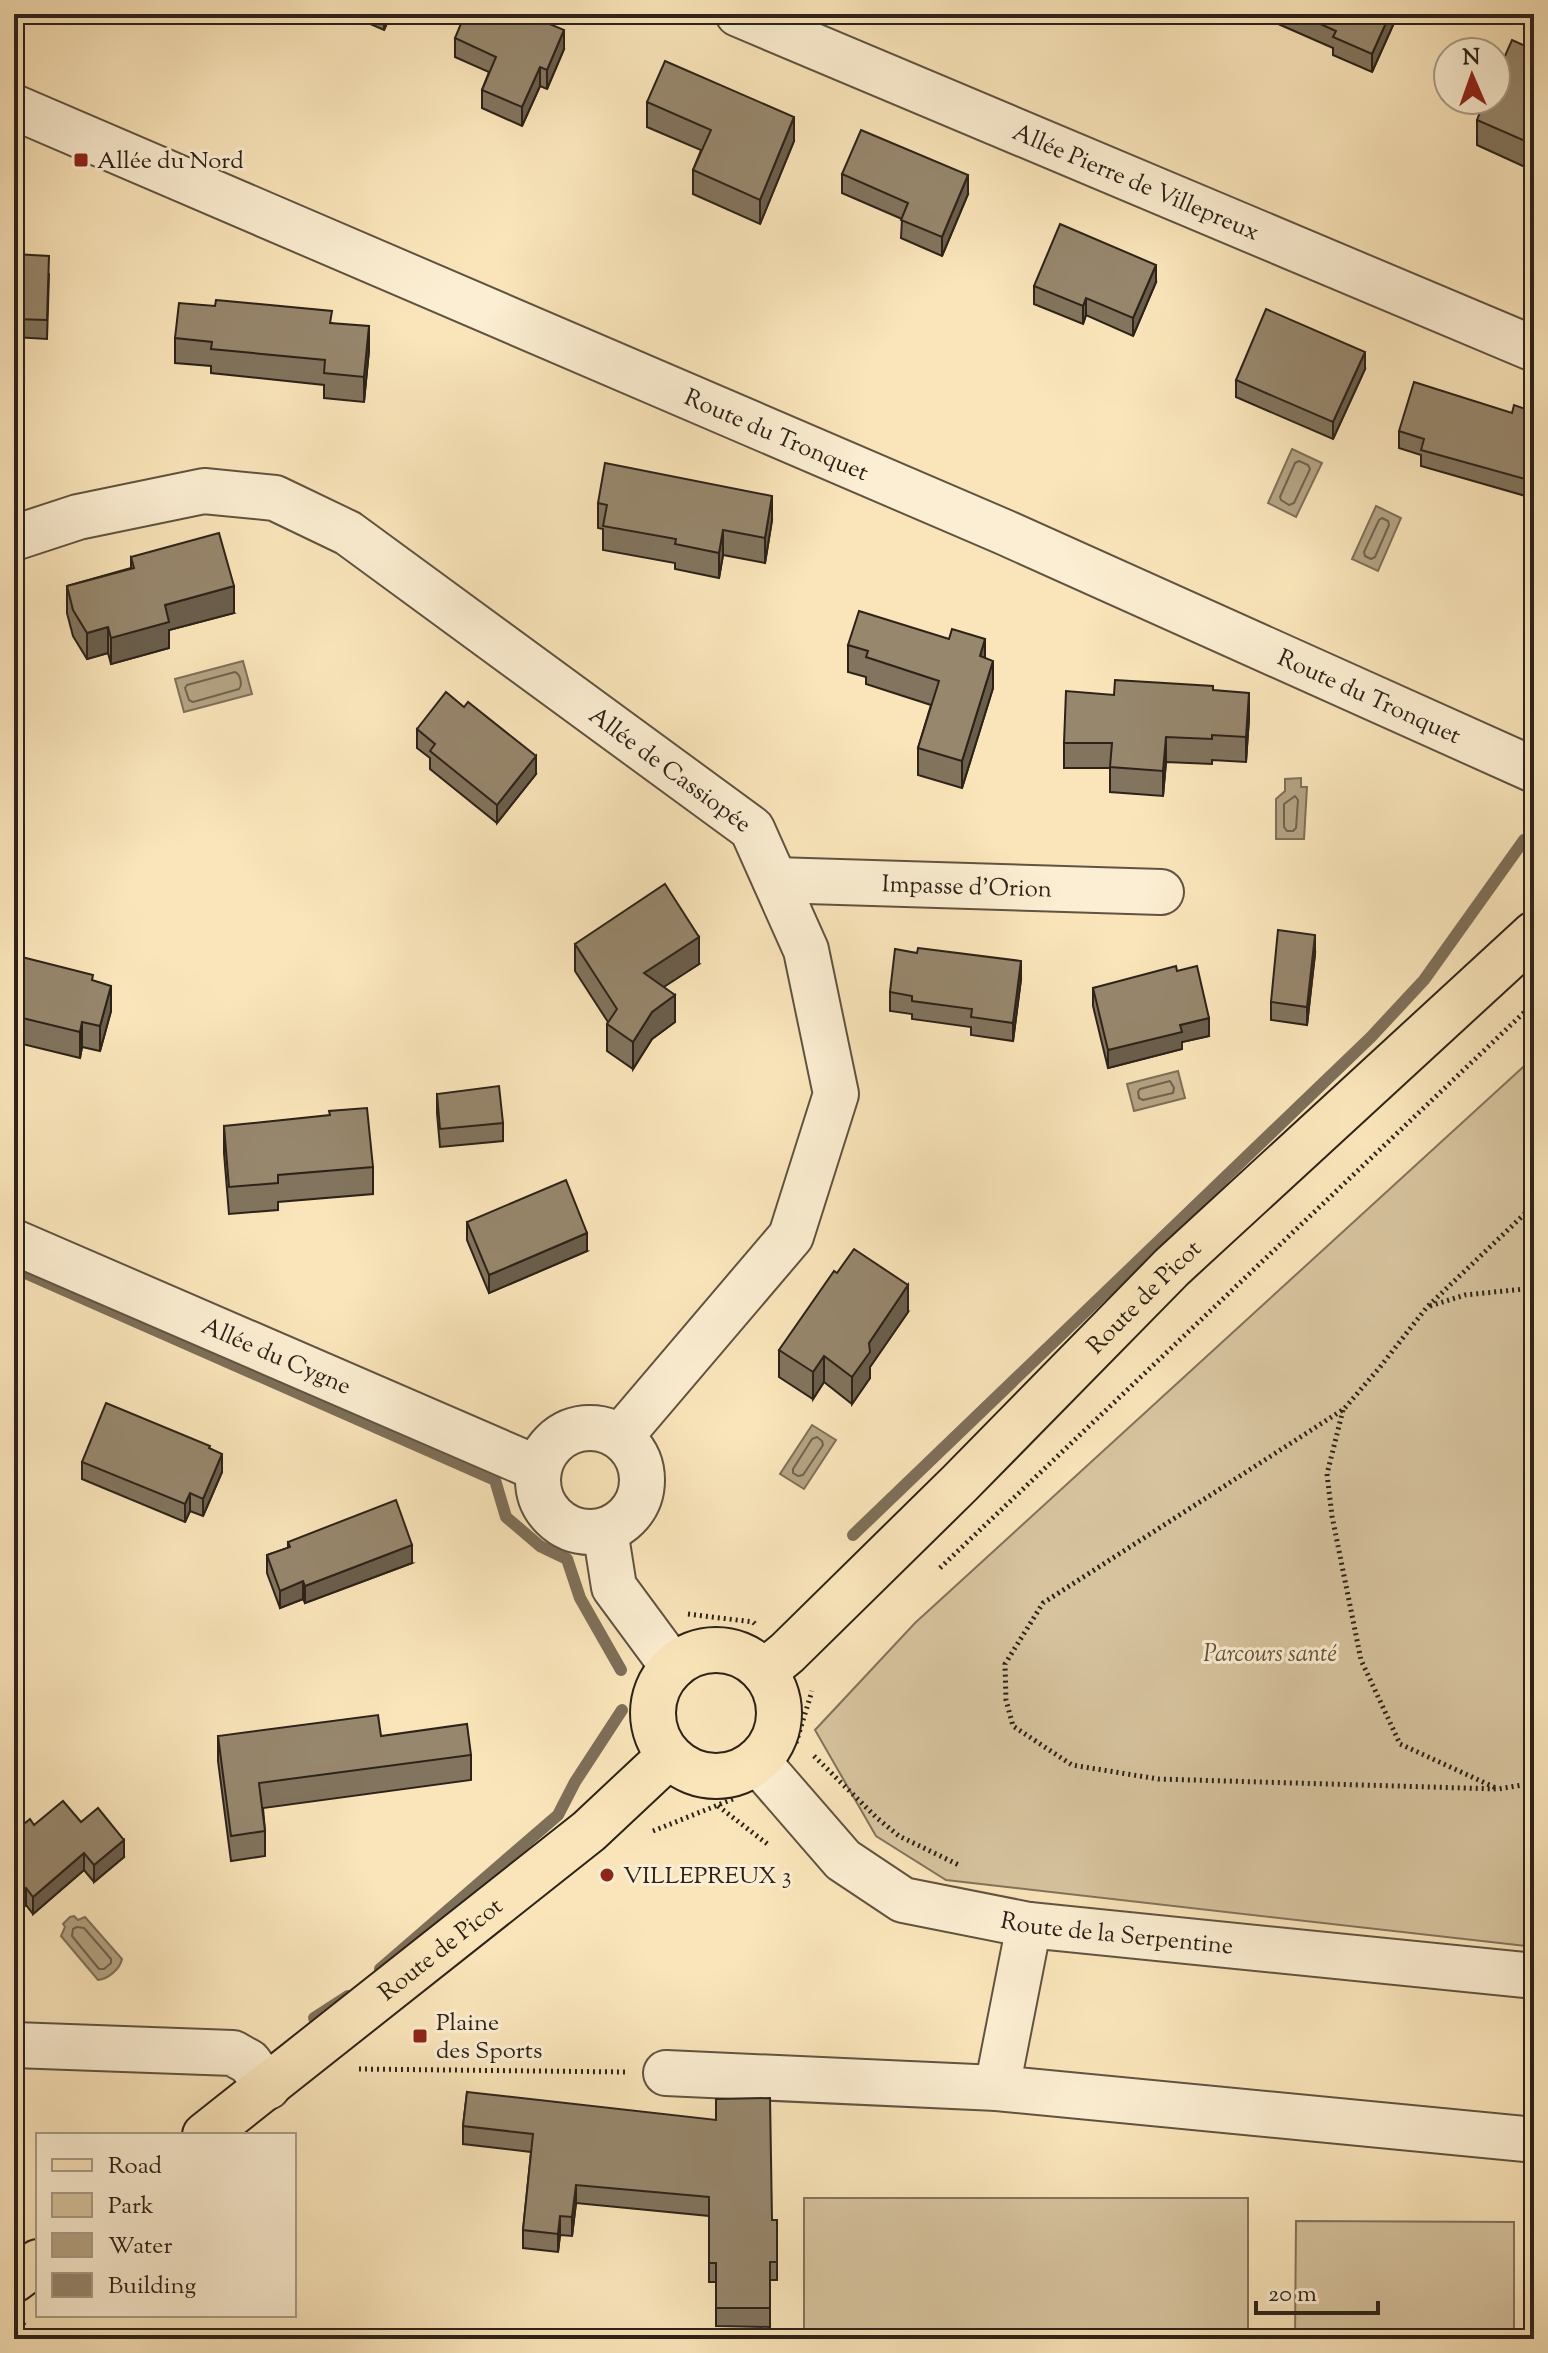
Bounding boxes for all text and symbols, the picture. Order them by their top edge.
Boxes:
north arrow [1432,36,1512,116]
text: N [1462,43,1481,75]
street label: Allée Pierre de Villepreux [1007,116,1264,250]
place label: Allée du Nord [97,145,244,179]
marker: Allée du Nord [72,151,90,169]
street label: Route du Tronquet [678,382,873,491]
street label: Route du Tronquet [1272,642,1466,754]
street label: Allée de Cassiopée [581,700,758,842]
street label: Impasse d'Orion [881,868,1052,908]
street label: Route de Picot [1080,1233,1210,1363]
street label: Allée du Cygne [196,1310,356,1405]
park label: Parcours santé [1203,1638,1337,1672]
place label: VILLEPREUX 3 [623,1860,791,1894]
marker: VILLEPREUX 3 [598,1866,616,1884]
street label: Route de Picot [372,1891,511,2010]
street label: Route de la Serpentine [997,1905,1235,1965]
place label: Plaine des Sports [436,2007,542,2069]
marker: Plaine des Sports [411,2027,429,2045]
legend [36,2133,296,2317]
text: Road [108,2150,162,2184]
text: Park [108,2190,154,2224]
text: Water [108,2230,172,2264]
scale bar [1256,2265,1378,2315]
text: Building [108,2270,197,2304]
text: 20 m [1268,2278,1317,2312]

